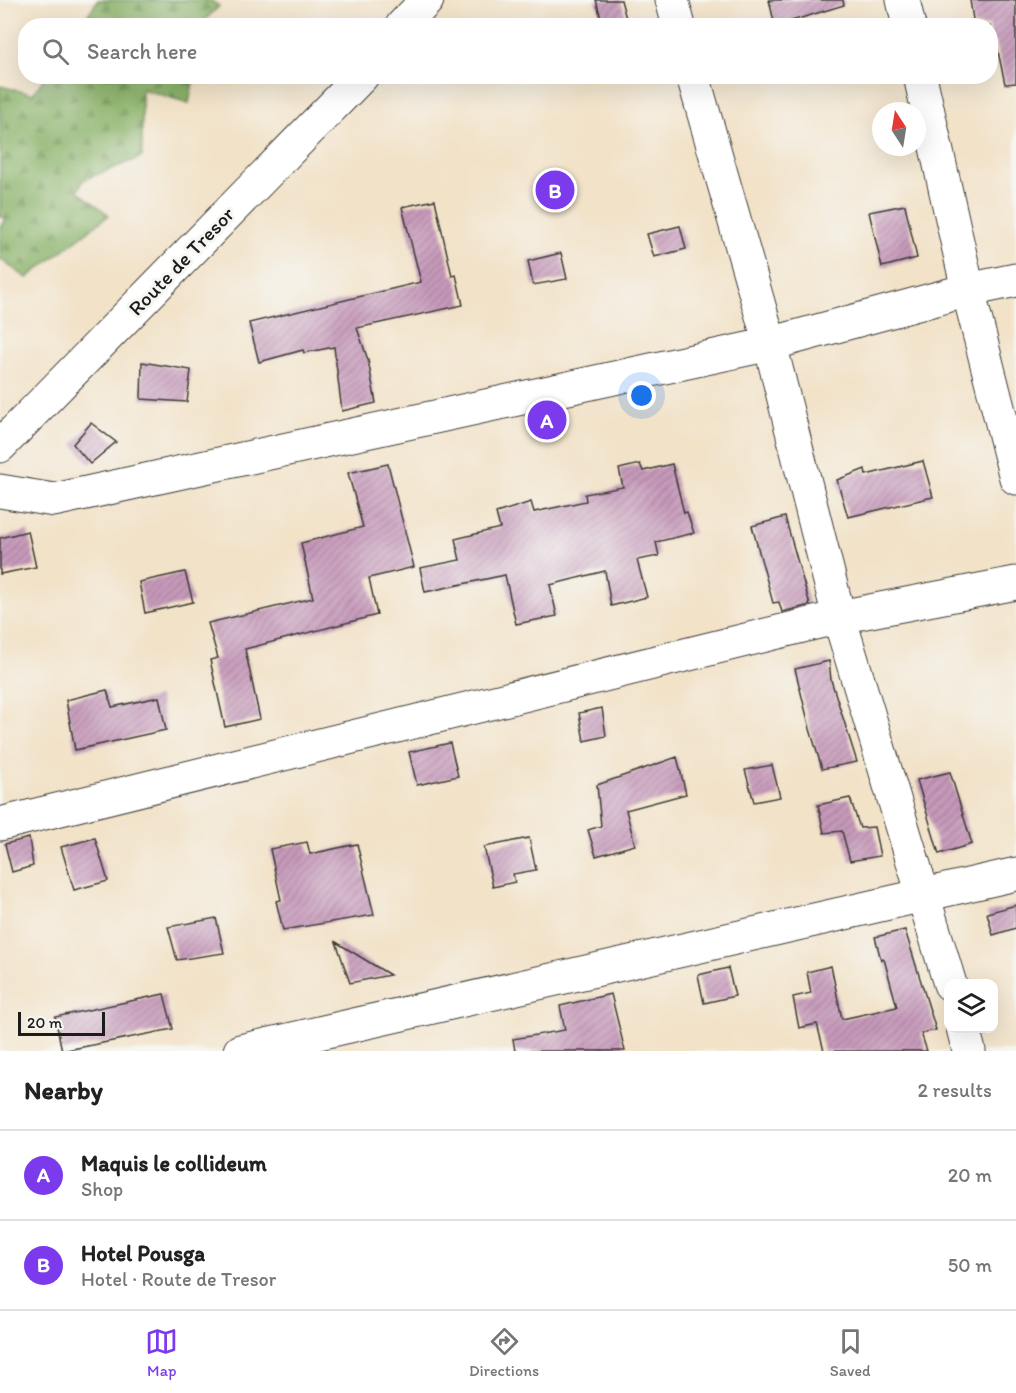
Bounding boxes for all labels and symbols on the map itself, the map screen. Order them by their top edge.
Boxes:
north arrow [872,102,926,156]
pin: B [536,168,574,213]
street label: Route de Tresor [123,201,239,321]
your location [627,381,656,410]
pin: A [528,398,566,442]
scale bar [18,1009,105,1036]

